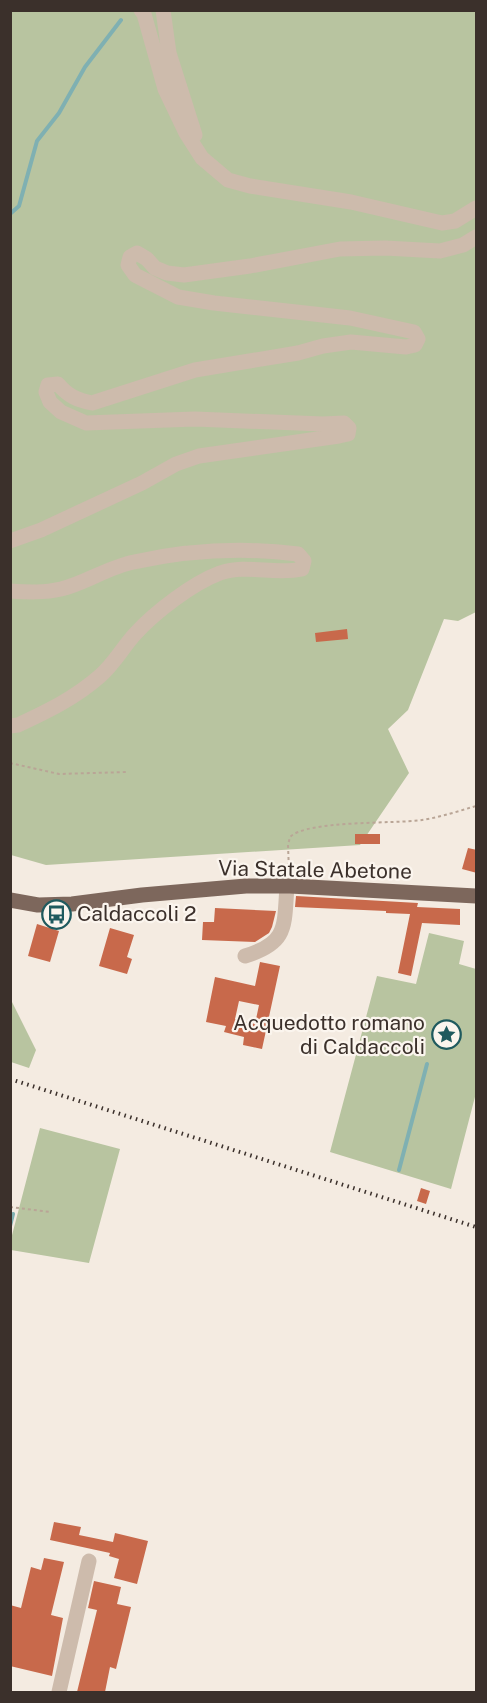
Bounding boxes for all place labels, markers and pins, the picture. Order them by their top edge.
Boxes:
bus stop icon: Caldaccoli 2 [40,898,72,930]
place label: Caldaccoli 2 [77,901,197,926]
place label: Acquedotto romano di Caldaccoli [233,1010,425,1059]
place icon: Acquedotto romano di Caldaccoli [430,1019,462,1051]

